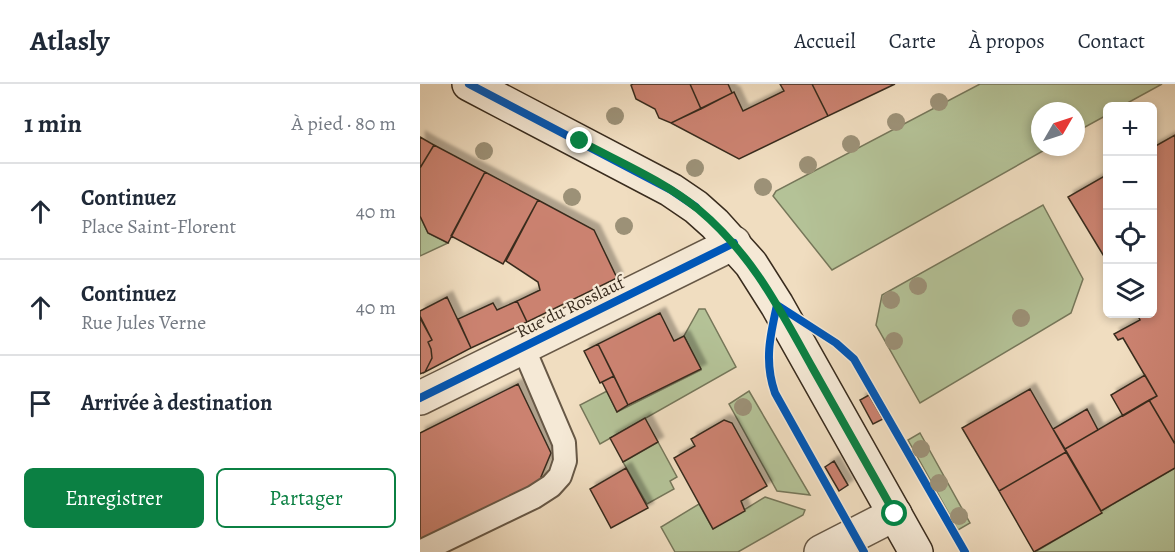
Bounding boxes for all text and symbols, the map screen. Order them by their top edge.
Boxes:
text: Atlasly [30,22,109,60]
text: Accueil [794,27,856,55]
text: Carte [889,27,936,55]
text: À propos [969,27,1045,55]
text: Contact [1078,27,1145,55]
north arrow [1031,102,1085,156]
map controls [1103,102,1157,318]
button: + [1103,102,1157,156]
text: 1 min [24,106,82,141]
text: À pied · 80 m [292,110,396,137]
route end [566,127,592,153]
button: − [1103,156,1157,210]
text: Continuez [81,183,176,213]
icon: ahead [24,195,57,228]
text: 40 m [356,198,396,225]
button: locate [1103,210,1157,264]
text: Place Saint-Florent [81,213,236,240]
button: layers [1103,264,1157,318]
street label: Rue du Rosslauf [512,269,631,343]
text: Continuez [81,279,176,309]
icon: ahead [24,291,57,324]
text: 40 m [356,294,396,321]
text: Rue Jules Verne [81,309,206,336]
icon: arrive [24,387,57,420]
text: Arrivée à destination [81,388,272,418]
button: Enregistrer [24,468,204,528]
button: Partager [216,468,396,528]
route start [881,500,907,526]

